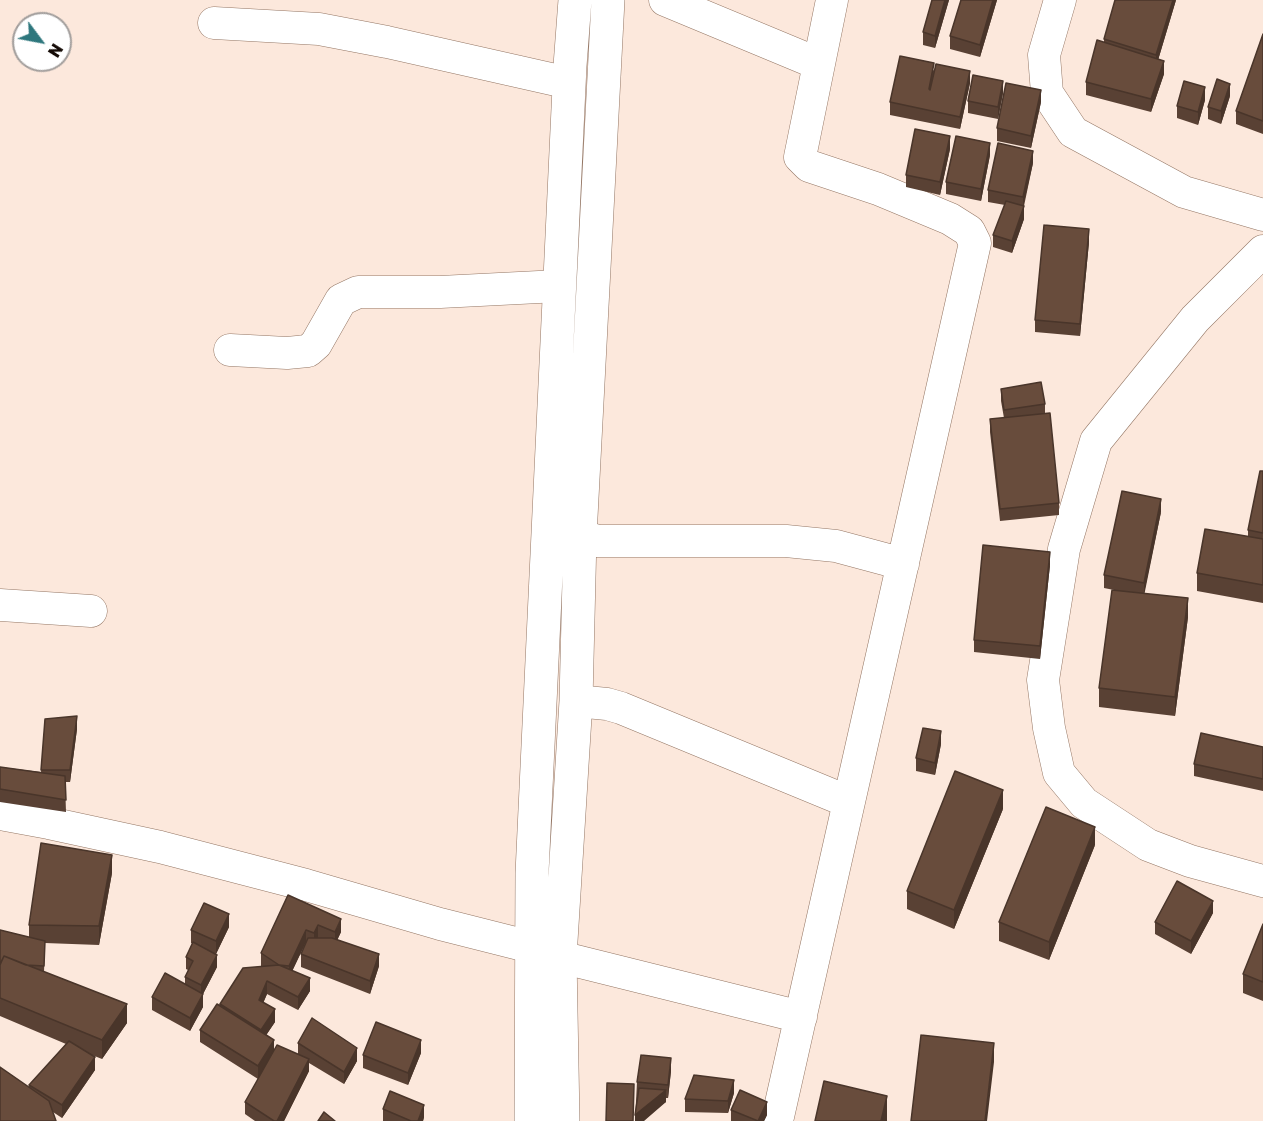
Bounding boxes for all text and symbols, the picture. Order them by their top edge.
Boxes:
north arrow [12,12,72,72]
text: N [44,40,67,61]

